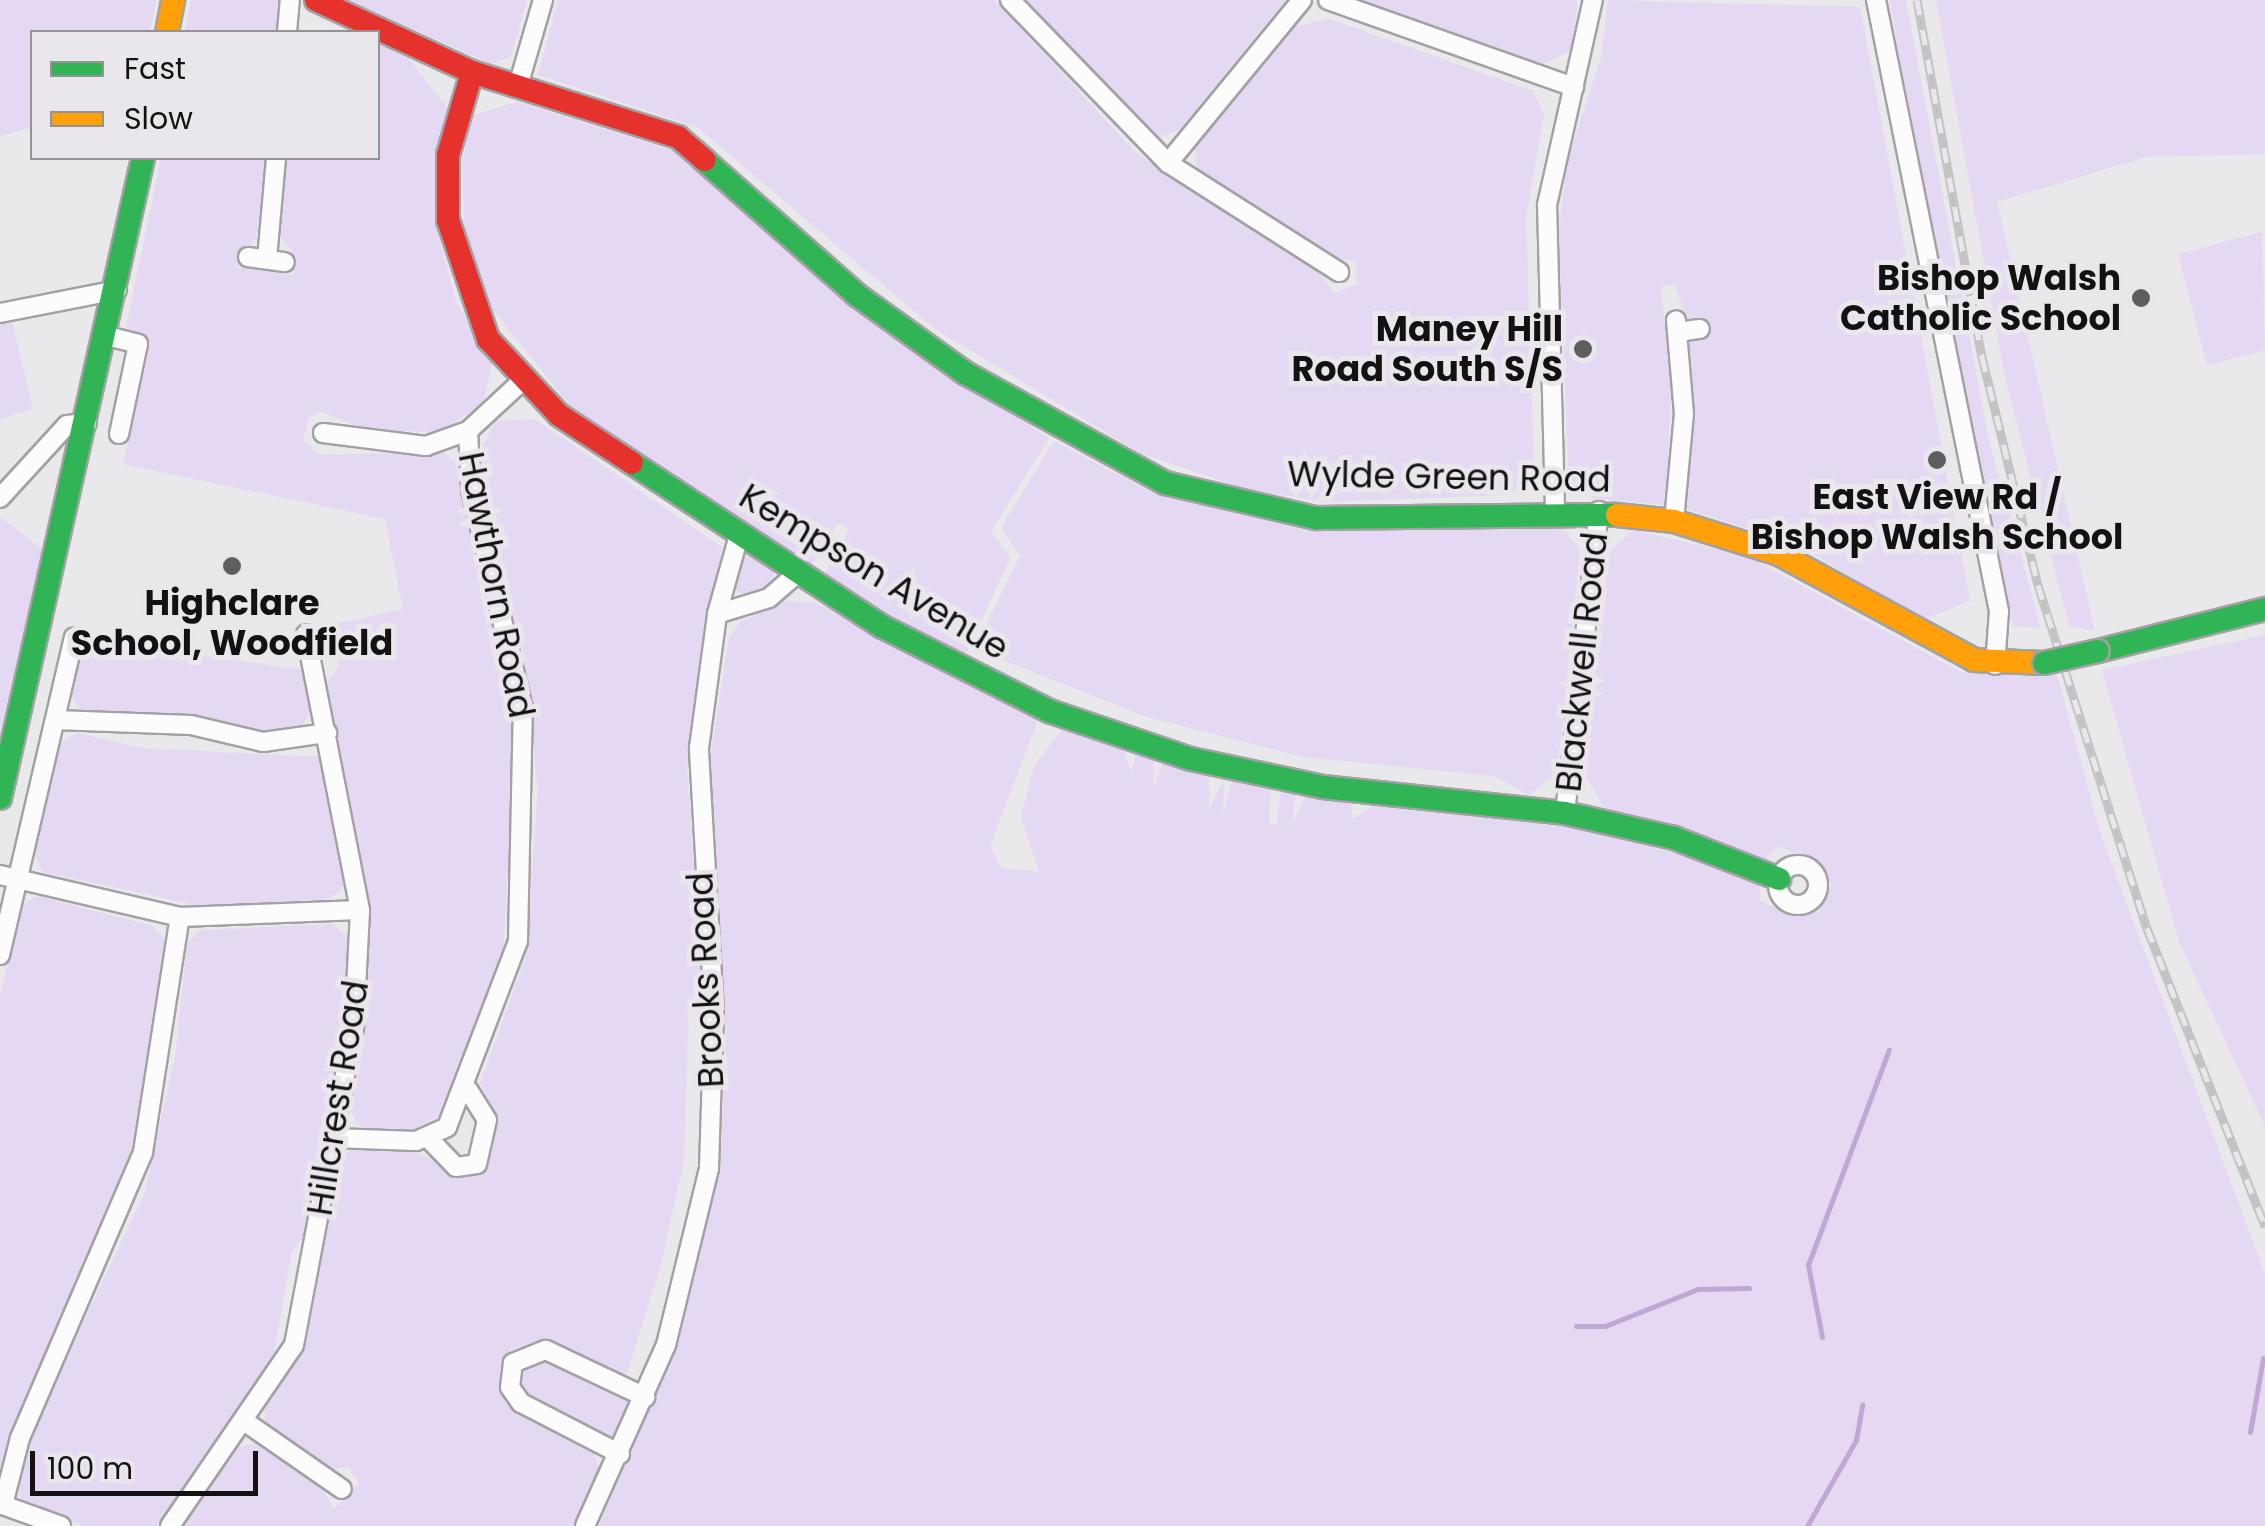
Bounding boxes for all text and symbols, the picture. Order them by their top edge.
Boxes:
legend [30,30,380,160]
text: Fast [124,47,186,90]
text: Slow [124,97,193,140]
place label: Bishop Walsh Catholic School [1840,257,2121,339]
marker: Bishop Walsh Catholic School [2130,287,2152,309]
place label: Maney Hill Road South S/S [1291,308,1563,390]
marker: Maney Hill Road South S/S [1572,338,1594,360]
street label: Hawthorn Road [450,449,542,721]
marker: East View Rd / Bishop Walsh School [1926,449,1948,471]
street label: Wylde Green Road [1287,453,1611,501]
street label: Kempson Avenue [732,475,1016,669]
place label: East View Rd / Bishop Walsh School [1751,476,2123,558]
street label: Blackwell Road [1547,530,1617,794]
marker: Highclare School, Woodfield [221,555,243,577]
place label: Highclare School, Woodfield [71,582,393,664]
street label: Brooks Road [679,871,733,1089]
street label: Hillcrest Road [299,977,377,1219]
scale bar [35,1431,262,1493]
text: 100 m [47,1447,133,1490]

